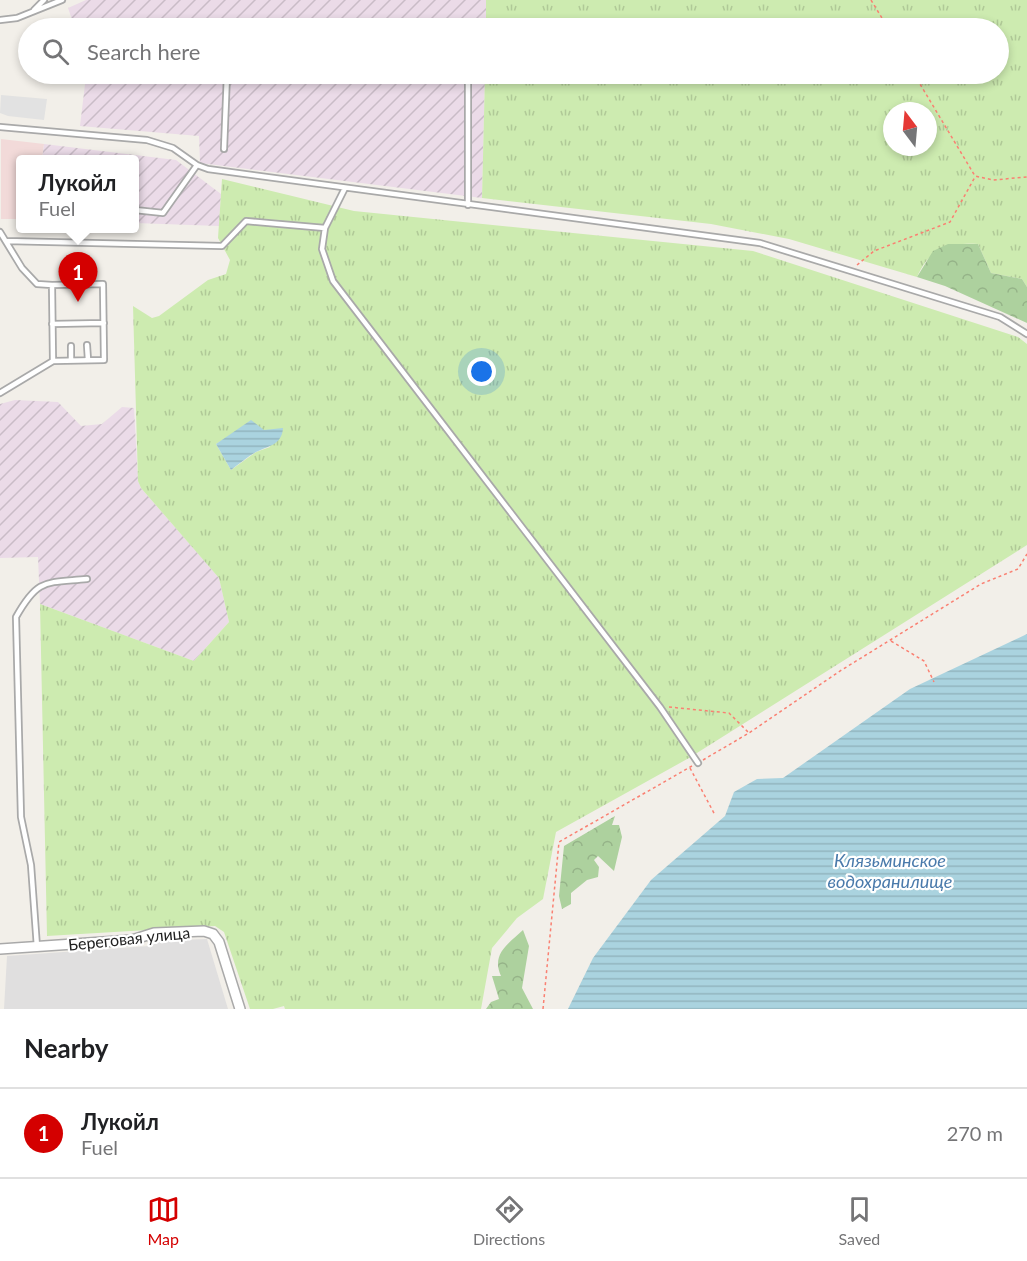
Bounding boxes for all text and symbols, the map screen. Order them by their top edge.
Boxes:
search box [18,18,1009,84]
icon: search [39,35,72,68]
text: Search here [87,38,200,65]
north arrow [883,102,937,156]
popup [16,155,139,233]
text: Лукойл [39,169,116,196]
text: Fuel [39,196,76,220]
pin: 1 [58,252,98,302]
your location [467,357,496,386]
water label: Клязьминское водохранилище [828,849,952,892]
street label: Береговая улица [67,922,191,954]
text: Nearby [24,1032,109,1064]
text: Лукойл [81,1108,159,1135]
text: 1 [38,1121,49,1145]
text: 270 m [947,1121,1003,1145]
text: Fuel [81,1135,118,1159]
tab: Map [147,1193,180,1248]
tab: Directions [473,1193,545,1248]
tab: Saved [839,1193,880,1248]

